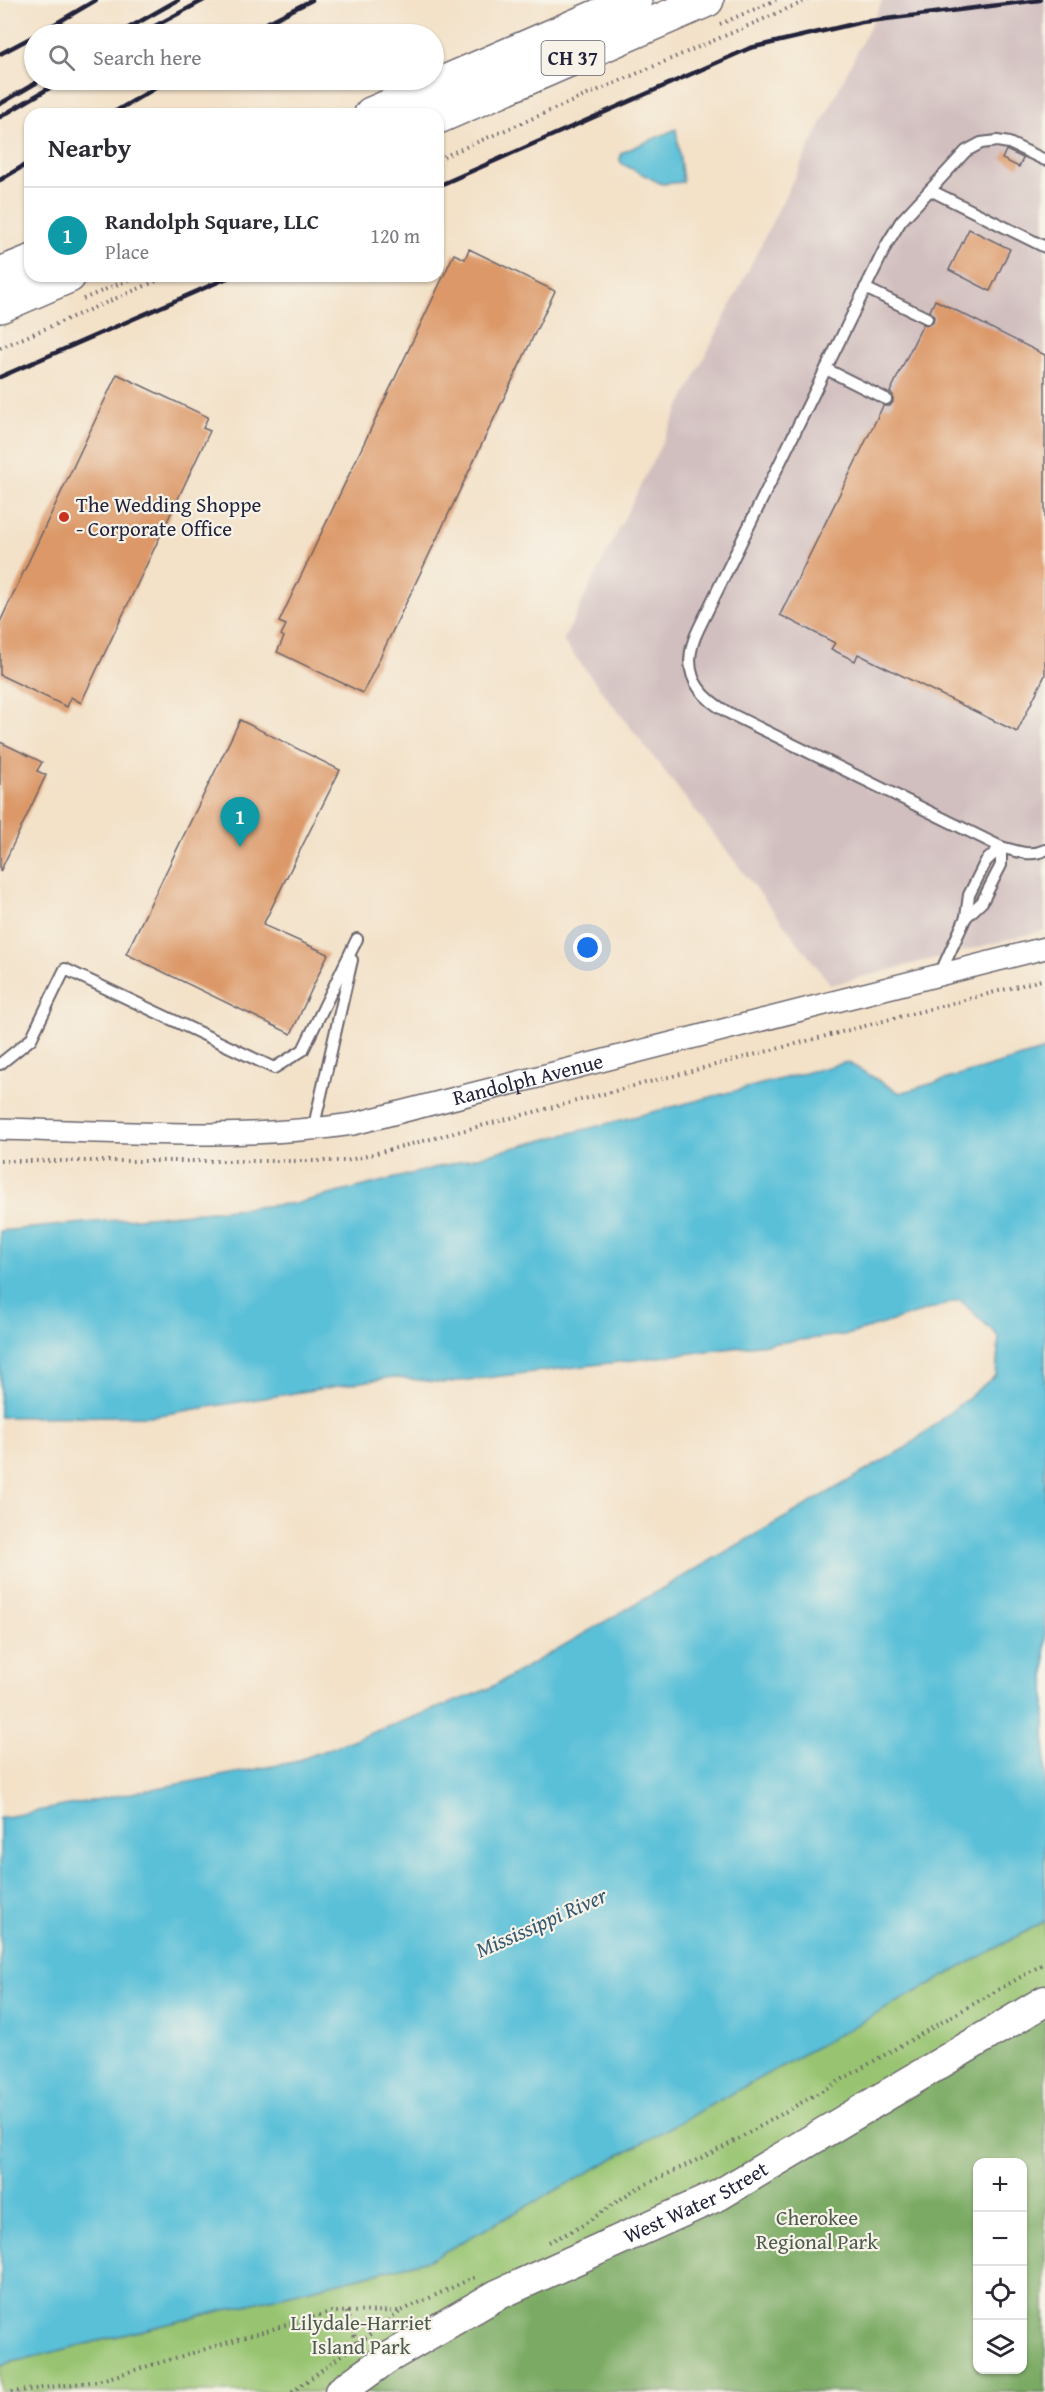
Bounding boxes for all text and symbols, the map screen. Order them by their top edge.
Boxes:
search box [24,24,444,90]
icon: search [45,41,78,74]
text: Search here [93,41,202,73]
road number: CH 37 [542,41,604,75]
text: Nearby [48,128,131,167]
text: Randolph Square, LLC [105,205,319,237]
text: 1 [62,221,73,250]
text: 120 m [370,221,420,250]
text: Place [105,237,149,266]
place label: The Wedding Shoppe - Corporate Office [76,489,262,544]
marker: The Wedding Shoppe - Corporate Office [57,510,71,524]
pin: 1 [220,798,260,847]
your location [573,933,602,962]
street label: Randolph Avenue [449,1045,606,1113]
water label: Mississippi River [470,1878,612,1965]
street label: West Water Street [618,2153,774,2251]
map controls [973,2158,1027,2374]
button: + [973,2158,1027,2212]
park label: Cherokee Regional Park [756,2202,878,2257]
button: − [973,2212,1027,2266]
button: locate [973,2266,1027,2320]
park label: Lilydale-Harriet Island Park [291,2307,432,2362]
button: layers [973,2320,1027,2374]

